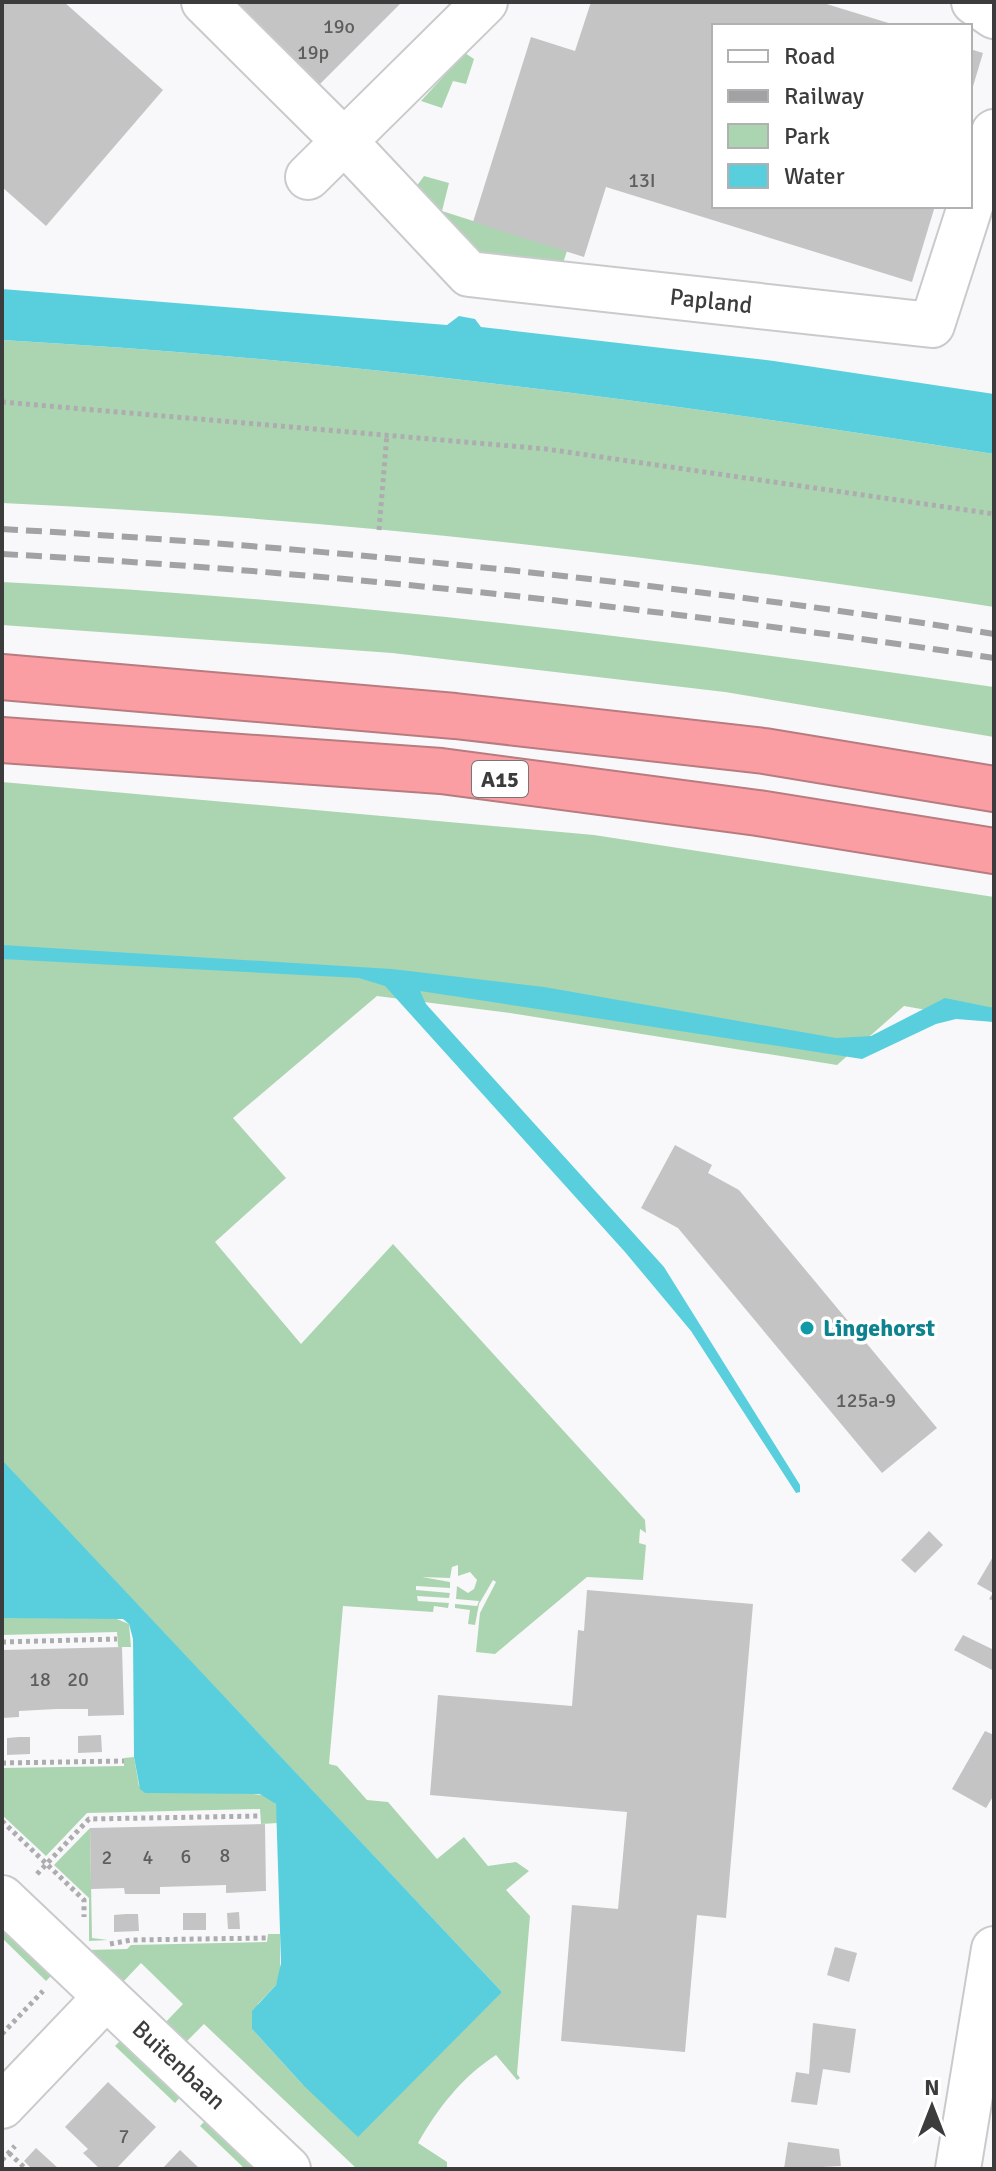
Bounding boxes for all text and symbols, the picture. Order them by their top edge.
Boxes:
house number: 19o [323,14,355,39]
legend [712,24,972,208]
house number: 19p [297,40,329,65]
text: Road [784,41,835,71]
text: Railway [784,81,864,111]
text: Park [784,121,830,151]
text: Water [784,161,845,191]
house number: 13I [628,168,656,193]
street label: Papland [668,282,754,320]
road number: A15 [472,761,528,797]
place label: Lingehorst [823,1313,935,1343]
marker: Lingehorst [798,1319,816,1337]
house number: 125a-9 [836,1388,896,1413]
house number: 18 [29,1667,51,1692]
house number: 20 [67,1667,89,1692]
house number: 8 [220,1843,230,1868]
house number: 6 [181,1844,191,1869]
house number: 2 [102,1845,112,1870]
house number: 4 [143,1845,154,1870]
street label: Buitenbaan [126,2014,232,2116]
north arrow [892,2067,972,2147]
text: N [924,2074,940,2101]
house number: 7 [119,2124,129,2149]

